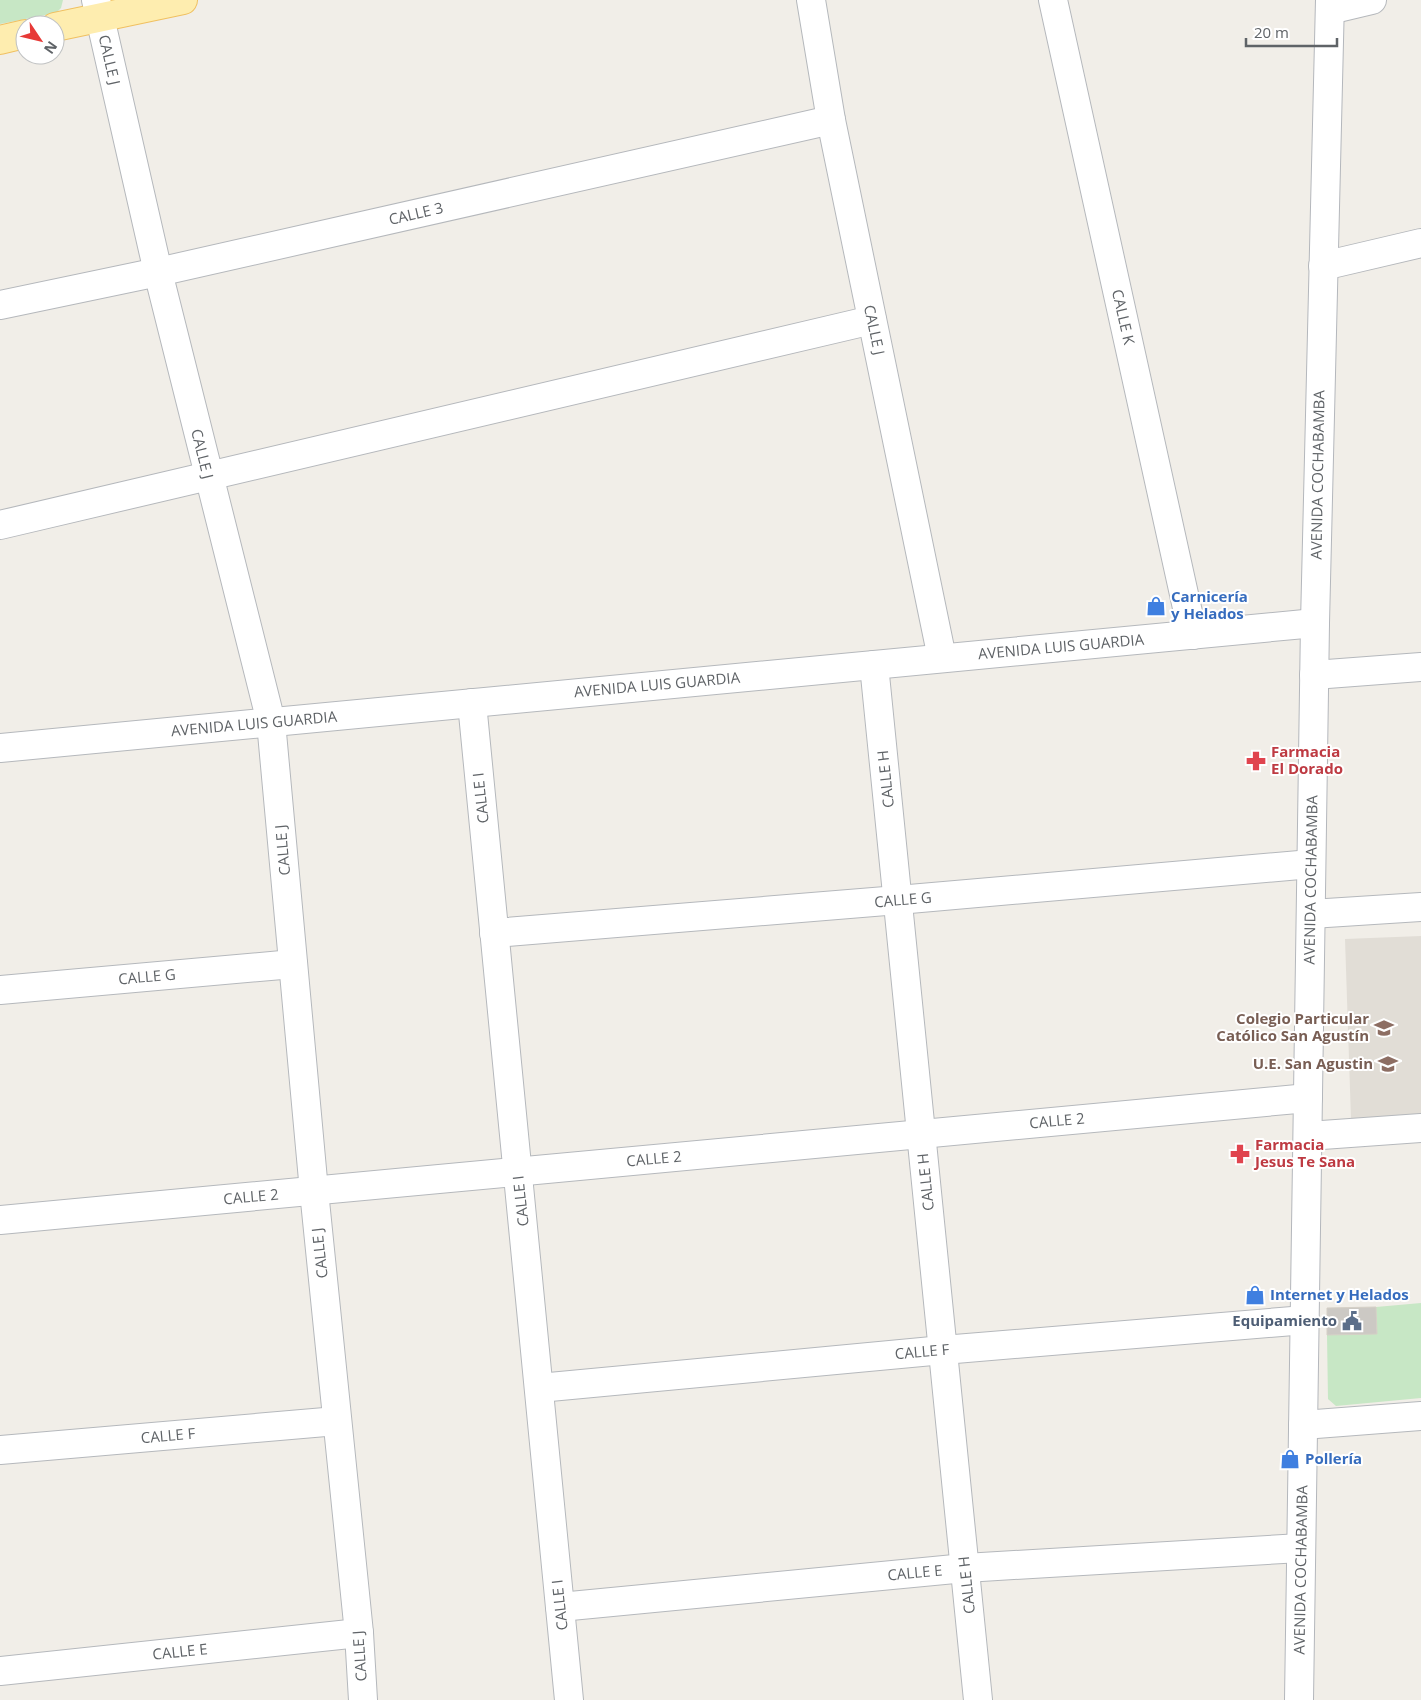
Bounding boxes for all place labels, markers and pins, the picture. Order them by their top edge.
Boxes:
place label: Carnicería y Helados [1171,586,1248,623]
shop icon: Carnicería y Helados [1145,595,1167,617]
place label: Farmacia El Dorado [1271,741,1343,778]
pharmacy icon: Farmacia El Dorado [1245,750,1267,772]
place label: Colegio Particular Católico San Agustín [1216,1008,1369,1045]
school or university icon: Colegio Particular Católico San Agustín [1373,1017,1395,1039]
place label: U.E. San Agustin [1253,1053,1373,1073]
school or university icon: U.E. San Agustin [1377,1053,1399,1075]
place label: Farmacia Jesus Te Sana [1253,1134,1355,1171]
pharmacy icon: Farmacia Jesus Te Sana [1229,1143,1251,1165]
shop icon: Internet y Helados [1244,1284,1266,1306]
place label: Internet y Helados [1270,1284,1409,1304]
place label: Equipamiento [1232,1310,1337,1330]
public building icon: Equipamiento [1341,1310,1363,1332]
shop icon: Pollería [1279,1448,1301,1470]
place label: Pollería [1305,1448,1362,1468]

